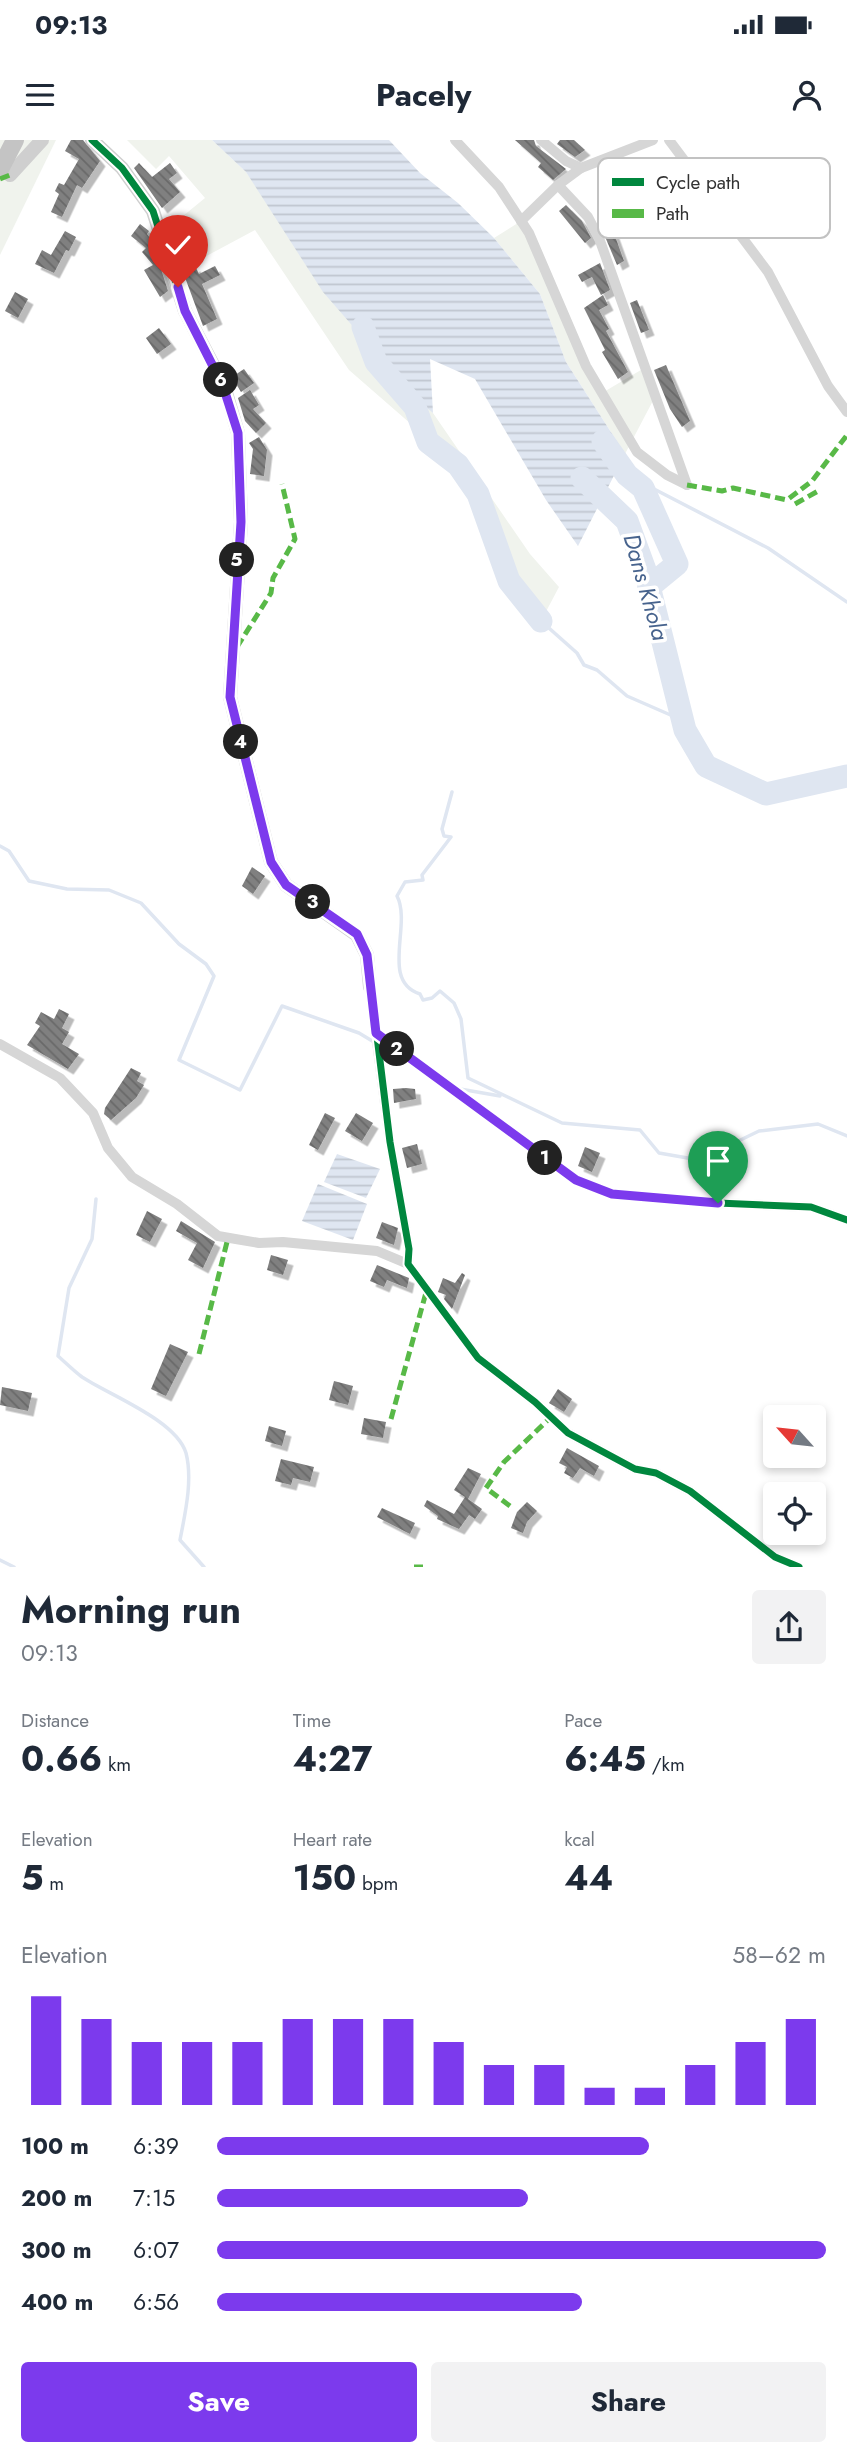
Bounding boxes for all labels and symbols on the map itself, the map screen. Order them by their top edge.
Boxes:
legend [598,158,830,238]
text: Cycle path [656,169,741,196]
text: Path [656,200,690,227]
pin [148,215,208,287]
pin: 6 [204,362,238,398]
water label: Dans Khola [615,530,678,645]
pin: 5 [219,542,254,578]
pin: 4 [224,724,258,760]
pin: 3 [296,884,330,920]
pin: 2 [380,1032,414,1066]
pin [688,1131,748,1203]
pin: 1 [528,1140,562,1176]
north arrow [763,1405,826,1468]

